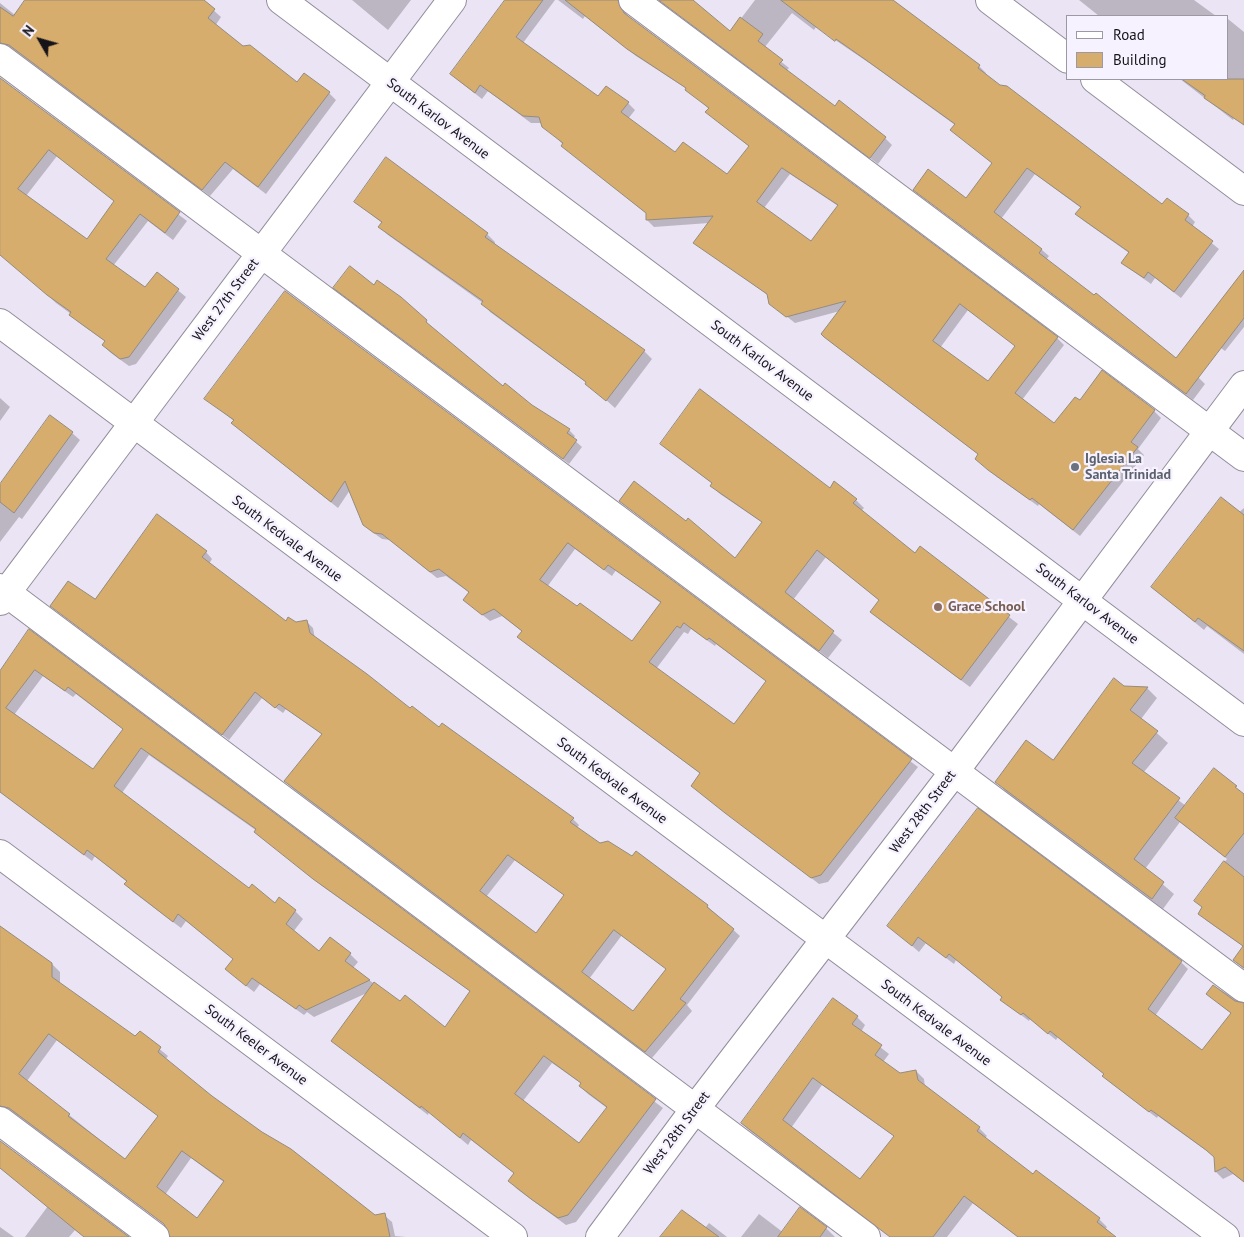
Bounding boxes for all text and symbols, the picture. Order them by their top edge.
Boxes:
north arrow [15,15,65,65]
legend [1066,15,1229,80]
text: N [18,22,38,40]
text: Road [1113,25,1145,44]
text: Building [1113,50,1167,69]
street label: South Karlov Avenue [383,75,493,163]
street label: West 27th Street [189,255,263,345]
street label: South Karlov Avenue [707,317,817,405]
place label: Iglesia La Santa Trinidad [1085,451,1171,484]
marker: Iglesia La Santa Trinidad [1069,461,1081,473]
street label: South Kedvale Avenue [229,492,345,586]
street label: South Karlov Avenue [1032,560,1142,648]
place label: Grace School [948,599,1025,615]
marker: Grace School [932,601,944,613]
street label: South Kedvale Avenue [554,734,670,828]
street label: West 28th Street [886,767,960,857]
street label: South Kedvale Avenue [878,976,994,1070]
street label: South Keeler Avenue [201,1001,311,1089]
street label: West 28th Street [640,1088,714,1178]

